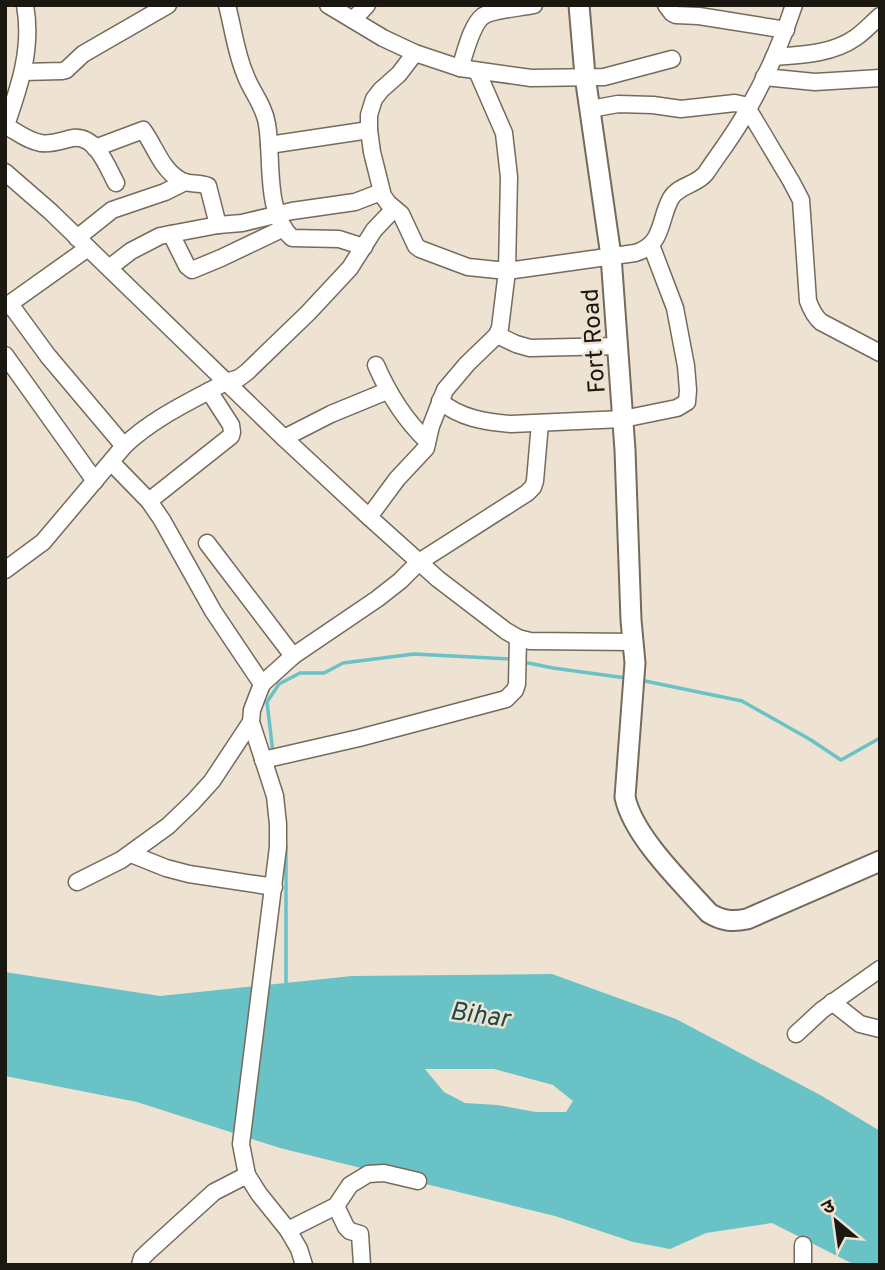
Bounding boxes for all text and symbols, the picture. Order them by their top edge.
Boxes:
street label: Fort Road [576,288,614,394]
water label: Bihar [448,996,514,1037]
north arrow [801,1186,871,1256]
text: उ [818,1194,840,1221]

